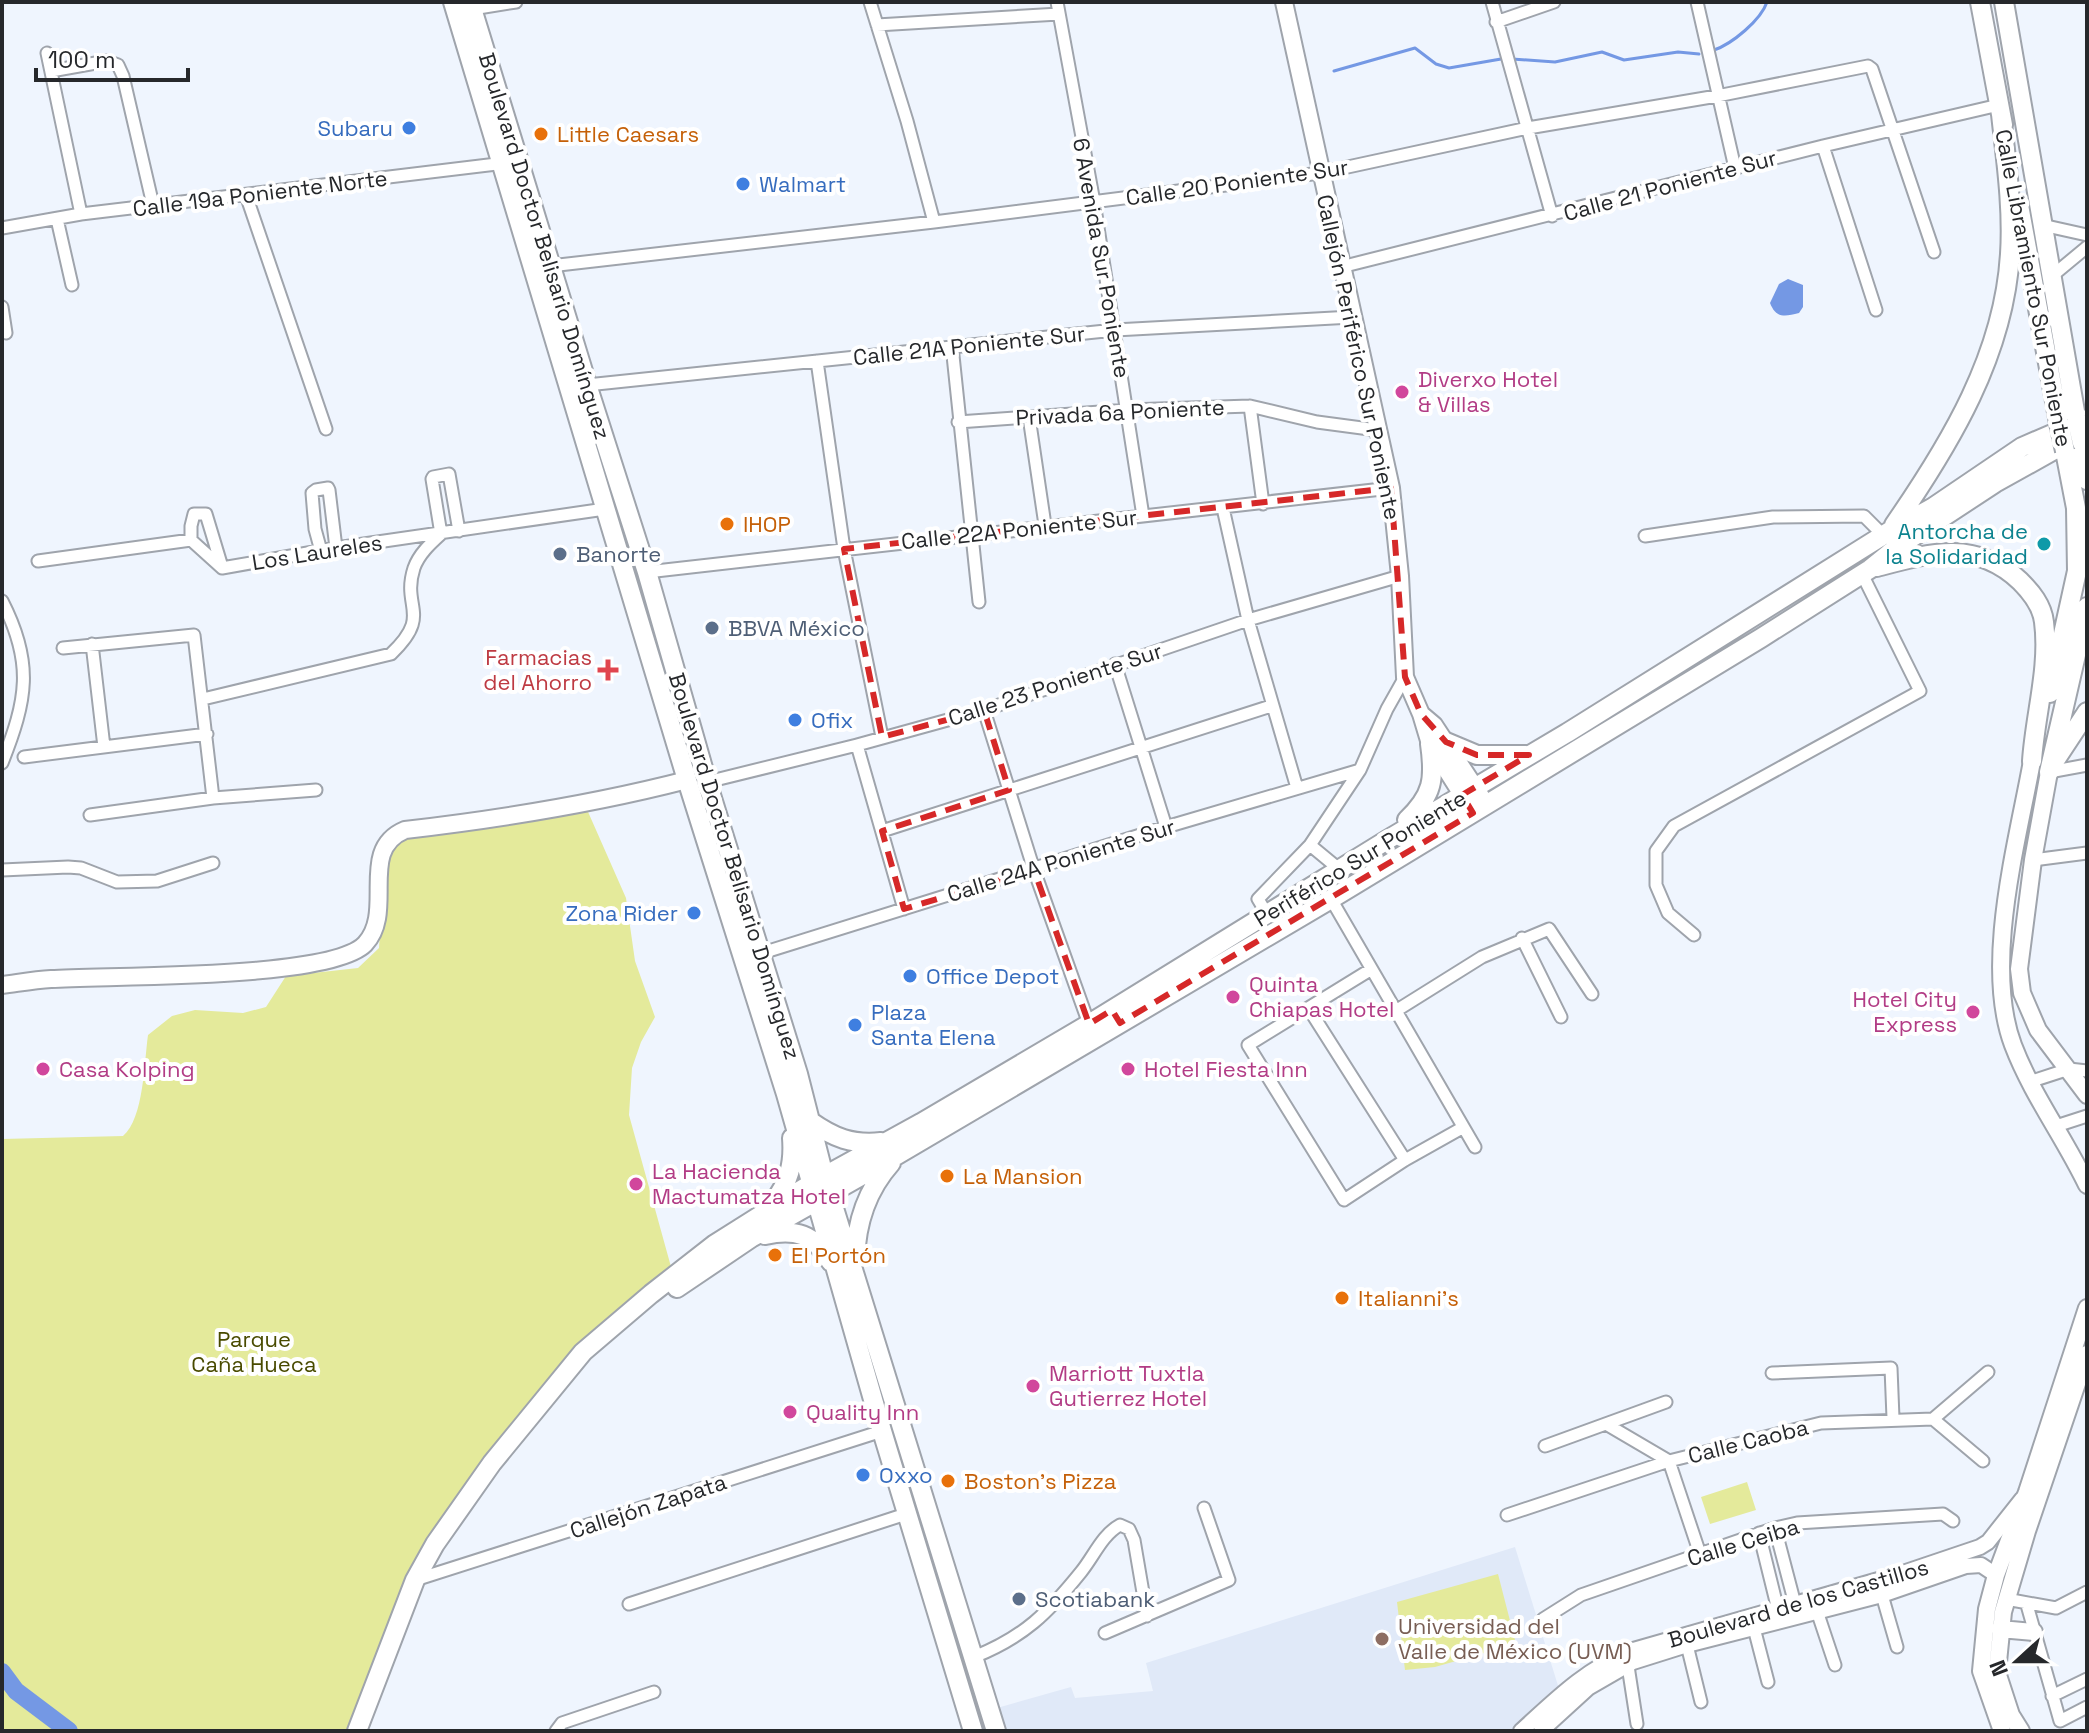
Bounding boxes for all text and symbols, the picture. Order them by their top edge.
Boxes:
scale bar [36,32,188,82]
text: 100 m [48,44,116,75]
street label: Boulevard Doctor Belisario Domínguez [473,49,617,443]
place label: Subaru [317,114,393,142]
marker: Subaru [400,119,418,137]
place label: Little Caesars [557,120,699,148]
marker: Little Caesars [532,125,550,143]
street label: Calle Libramiento Sur Poniente [1989,127,2079,449]
street label: 6 Avenida Sur Poniente [1067,136,1137,380]
street label: Calle 21 Poniente Sur [1560,143,1780,227]
street label: Calle 20 Poniente Sur [1124,153,1350,211]
street label: Calle 19a Poniente Norte [131,163,389,223]
place label: Walmart [759,170,846,198]
marker: Walmart [734,175,752,193]
street label: Callejón Periférico Sur Poniente [1311,192,1407,522]
street label: Calle 21A Poniente Sur [852,319,1086,371]
place label: Diverxo Hotel & Villas [1418,365,1558,418]
marker: Diverxo Hotel & Villas [1393,383,1411,401]
street label: Privada 6a Poniente [1015,393,1225,431]
street label: Calle 22A Poniente Sur [900,503,1138,555]
place label: IHOP [743,510,791,538]
marker: IHOP [718,515,736,533]
place label: Antorcha de la Solidaridad [1885,517,2028,570]
street label: Los Laureles [250,528,384,576]
marker: Antorcha de la Solidaridad [2035,535,2053,553]
place label: Banorte [576,540,661,568]
marker: Banorte [551,545,569,563]
place label: BBVA México [728,614,865,642]
marker: BBVA México [703,619,721,637]
street label: Calle 23 Poniente Sur [944,636,1166,732]
place label: Farmacias del Ahorro [483,643,592,696]
marker: Farmacias del Ahorro [599,661,617,679]
street label: Boulevard Doctor Belisario Domínguez [663,669,807,1063]
place label: Ofix [811,706,853,734]
marker: Ofix [786,711,804,729]
street label: Periférico Sur Poniente [1249,783,1471,933]
street label: Calle 24A Poniente Sur [944,812,1178,908]
place label: Zona Rider [565,899,678,927]
marker: Zona Rider [685,904,703,922]
place label: Office Depot [926,962,1059,990]
marker: Office Depot [901,967,919,985]
place label: Quinta Chiapas Hotel [1249,970,1394,1023]
place label: Hotel City Express [1853,985,1957,1038]
marker: Quinta Chiapas Hotel [1224,988,1242,1006]
place label: Plaza Santa Elena [871,998,996,1051]
marker: Hotel City Express [1964,1003,1982,1021]
marker: Plaza Santa Elena [846,1016,864,1034]
place label: Casa Kolping [59,1055,195,1083]
place label: Hotel Fiesta Inn [1144,1055,1308,1083]
marker: Casa Kolping [34,1060,52,1078]
marker: Hotel Fiesta Inn [1119,1060,1137,1078]
place label: La Hacienda Mactumatza Hotel [652,1157,846,1210]
place label: La Mansion [963,1162,1083,1190]
marker: La Mansion [938,1167,956,1185]
marker: La Hacienda Mactumatza Hotel [627,1175,645,1193]
place label: El Portón [791,1241,886,1269]
marker: El Portón [766,1246,784,1264]
place label: Italianni's [1358,1284,1459,1312]
marker: Italianni's [1333,1289,1351,1307]
park label: Parque Caña Hueca [191,1325,317,1378]
place label: Marriott Tuxtla Gutierrez Hotel [1049,1359,1207,1412]
marker: Marriott Tuxtla Gutierrez Hotel [1024,1377,1042,1395]
place label: Quality Inn [806,1398,919,1426]
marker: Quality Inn [781,1403,799,1421]
street label: Calle Caoba [1685,1412,1811,1469]
place label: Oxxo [879,1461,933,1489]
marker: Oxxo [854,1466,872,1484]
street label: Callejón Zapata [566,1467,730,1544]
place label: Boston's Pizza [964,1467,1117,1495]
marker: Boston's Pizza [939,1472,957,1490]
street label: Calle Ceiba [1684,1512,1803,1572]
street label: Boulevard de los Castillos [1664,1552,1932,1654]
place label: Scotiabank [1035,1585,1155,1613]
marker: Scotiabank [1010,1590,1028,1608]
place label: Universidad del Valle de México (UVM) [1398,1612,1632,1665]
north arrow [1977,1621,2057,1701]
marker: Universidad del Valle de México (UVM) [1373,1630,1391,1648]
text: N [1983,1656,2014,1680]

